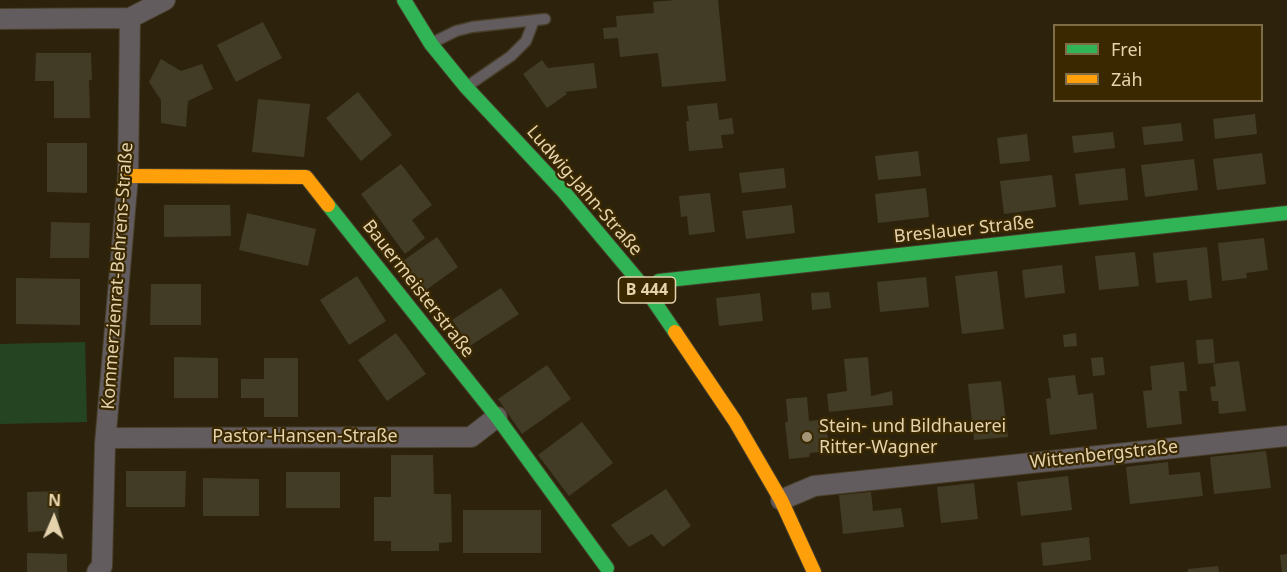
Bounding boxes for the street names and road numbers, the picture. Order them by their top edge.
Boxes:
street label: Ludwig-Jahn-Straße [522,121,646,261]
street label: Kommerzienrat-Behrens-Straße [98,142,138,410]
street label: Breslauer Straße [893,212,1035,248]
street label: Bauermeisterstraße [358,216,478,362]
road number: B 444 [618,277,676,303]
street label: Pastor-Hansen-Straße [212,426,398,448]
street label: Wittenbergstraße [1029,436,1179,474]

